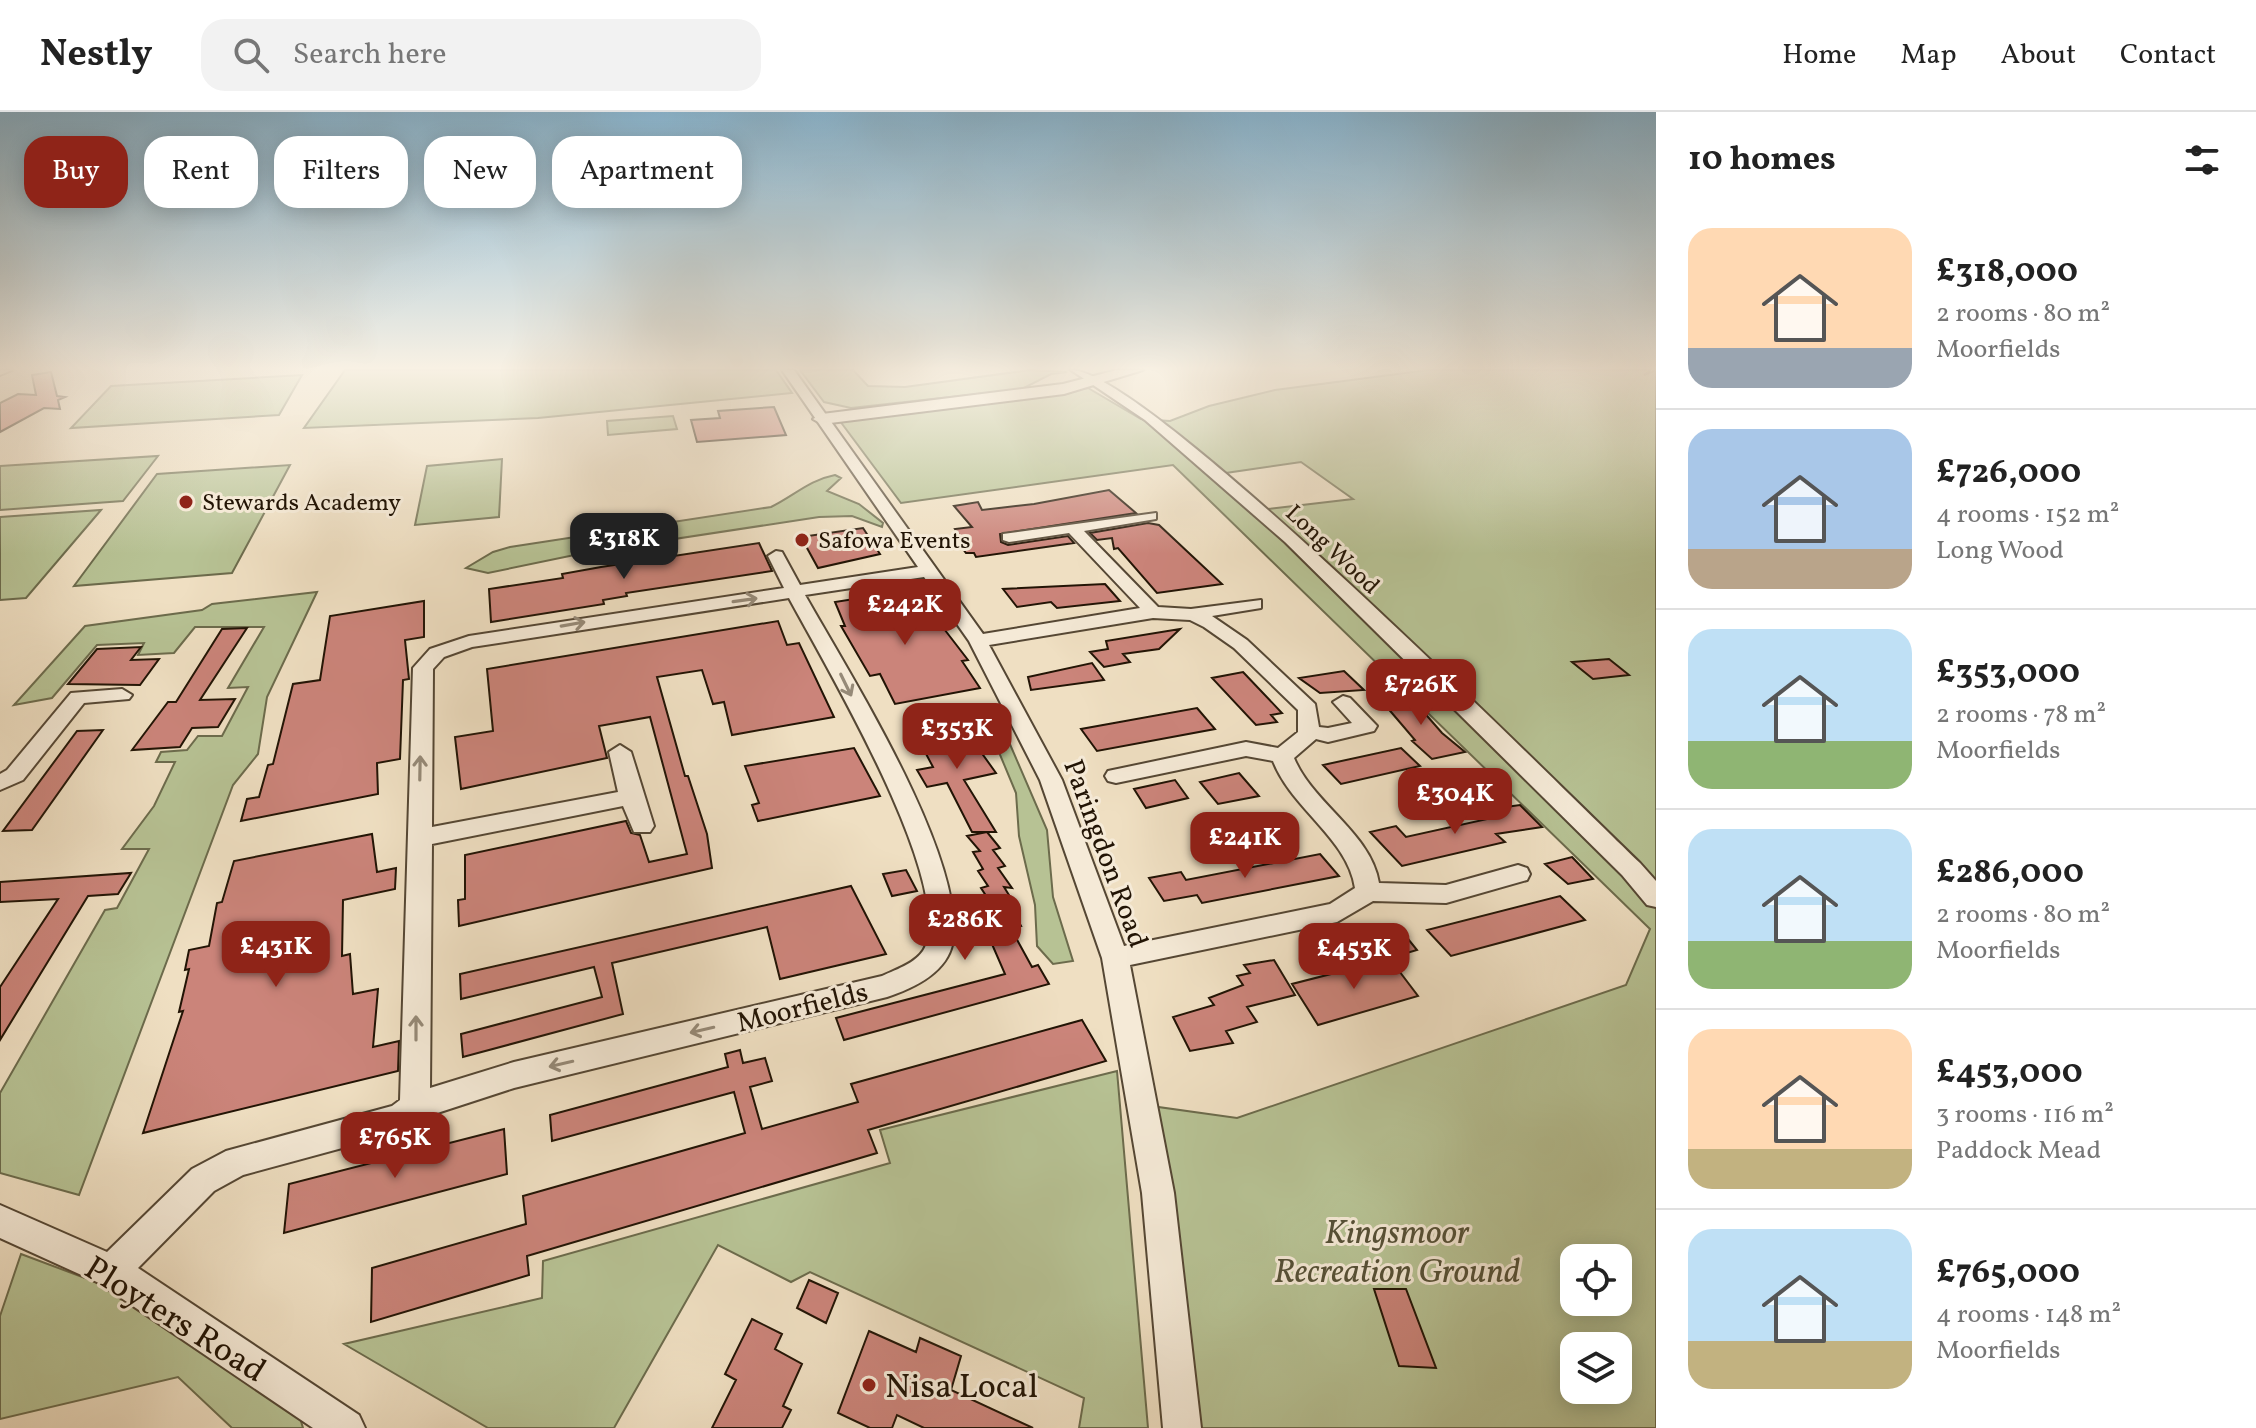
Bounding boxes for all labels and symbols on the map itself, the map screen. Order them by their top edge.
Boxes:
place label: Stewards Academy [202,487,401,521]
marker: Stewards Academy [177,493,195,511]
street label: Long Wood [1277,498,1386,603]
pin: £318K [568,513,680,581]
place label: Safowa Events [818,525,971,559]
marker: Safowa Events [793,531,811,549]
pin: £242K [849,579,961,647]
one-way arrow [732,592,757,607]
one-way arrow [560,616,585,631]
pin: £726K [1365,659,1477,727]
one-way arrow [838,673,854,697]
pin: £353K [901,703,1013,771]
street label: Paringdon Road [1053,754,1157,953]
one-way arrow [413,755,428,782]
pin: £304K [1399,768,1511,836]
pin: £241K [1189,812,1301,880]
pin: £286K [909,894,1021,962]
pin: £431K [220,921,332,989]
pin: £453K [1298,923,1410,991]
street label: Moorfields [733,973,872,1044]
one-way arrow [408,1015,424,1042]
one-way arrow [690,1023,716,1038]
one-way arrow [549,1057,574,1072]
pin: £765K [339,1112,451,1180]
park label: Kingsmoor Recreation Ground [1274,1211,1520,1297]
street label: Ployters Road [74,1246,274,1396]
place label: Nisa Local [885,1365,1038,1412]
marker: Nisa Local [860,1376,878,1394]

